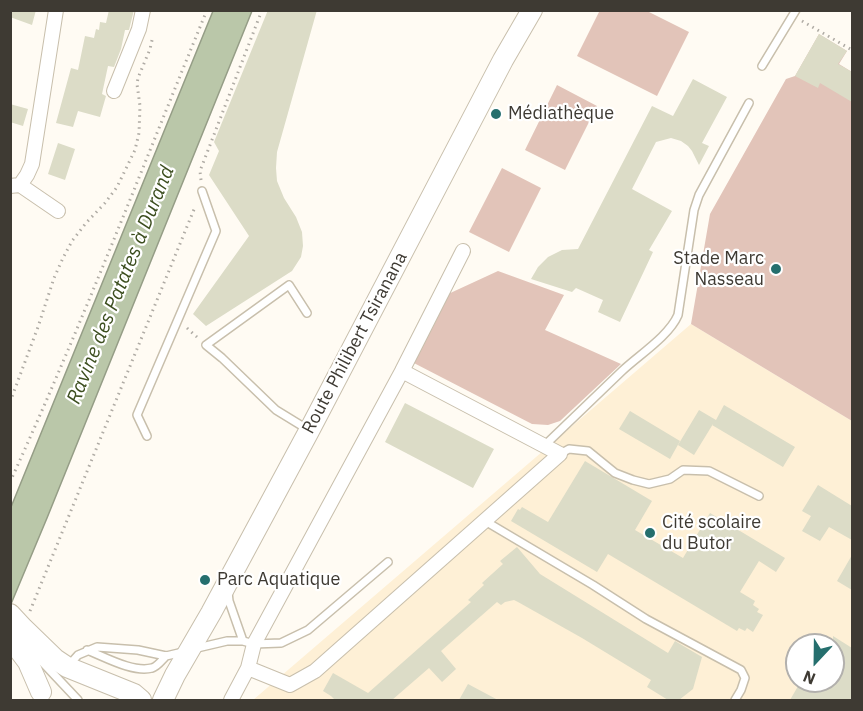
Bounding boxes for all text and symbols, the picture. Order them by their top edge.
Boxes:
place label: Médiathèque [508,103,614,125]
marker: Médiathèque [489,107,503,121]
water label: Ravine des Patates à Durand [62,162,180,408]
street label: Route Philibert Tsiranana [298,248,412,438]
place label: Stade Marc Nasseau [673,248,764,290]
marker: Stade Marc Nasseau [769,262,783,276]
place label: Cité scolaire du Butor [662,512,761,554]
marker: Cité scolaire du Butor [643,526,657,540]
place label: Parc Aquatique [217,569,340,591]
marker: Parc Aquatique [198,573,212,587]
north arrow [785,633,845,693]
text: N [800,666,818,689]

